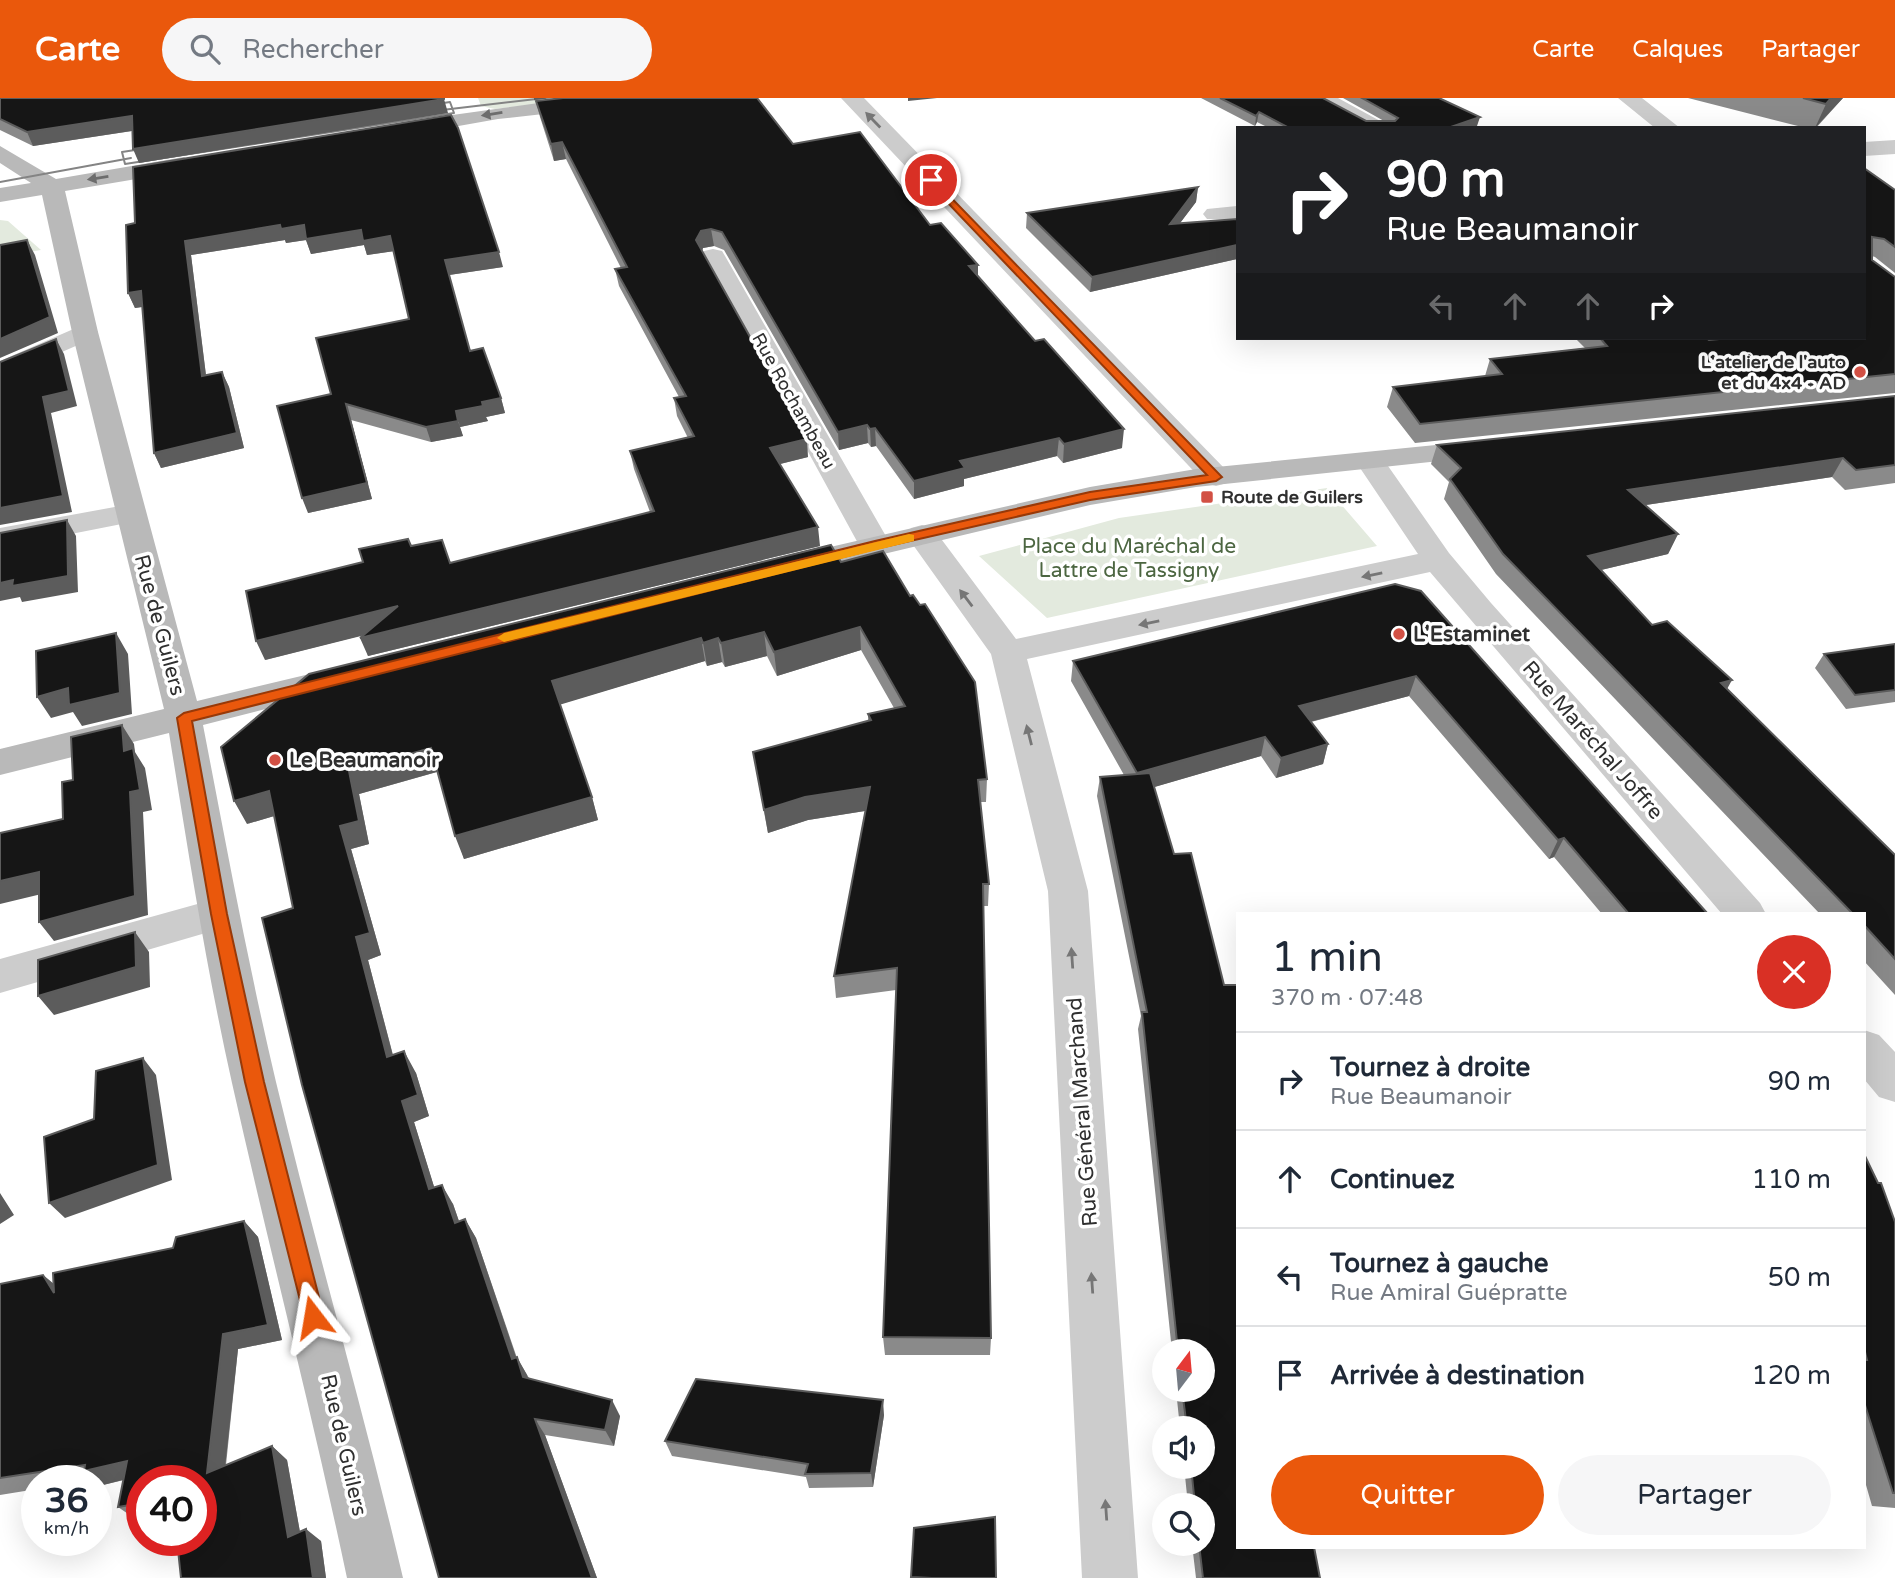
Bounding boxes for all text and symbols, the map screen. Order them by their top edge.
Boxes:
search box [162,18,652,81]
text: Carte [35,30,120,69]
icon: search [186,30,224,68]
text: Rechercher [242,34,384,65]
text: Carte [1532,35,1594,64]
text: Calques [1632,35,1723,64]
text: Partager [1761,35,1860,64]
one-way arrow [480,109,502,120]
one-way arrow [865,112,881,129]
pin [901,150,961,210]
text: 90 m [1386,151,1505,210]
icon: right [1271,154,1362,245]
icon: arrive [912,161,950,199]
one-way arrow [87,173,109,184]
text: Rue Beaumanoir [1386,211,1639,249]
icon: left [1423,287,1461,325]
icon: ahead [1496,287,1534,325]
icon: ahead [1569,287,1607,325]
icon: right [1642,287,1680,325]
street label: Rue Rochambeau [747,329,841,473]
place label: L'atelier de l'auto et du 4x4 - AD [1701,351,1846,394]
marker: L'atelier de l'auto et du 4x4 - AD [1852,364,1868,380]
place label: Route de Guilers [1221,486,1363,508]
marker: Route de Guilers [1199,489,1215,505]
park label: Place du Maréchal de Lattre de Tassigny [1022,534,1236,583]
street label: Rue de Guilers [129,552,190,698]
one-way arrow [1361,570,1383,581]
one-way arrow [960,589,974,607]
one-way arrow [1138,617,1160,628]
place label: L'Estaminet [1413,622,1530,647]
marker: L'Estaminet [1391,626,1407,642]
street label: Rue Maréchal Joffre [1517,656,1668,825]
one-way arrow [1023,724,1034,746]
place label: Le Beaumanoir [289,748,440,773]
marker: Le Beaumanoir [267,752,283,768]
text: 1 min [1271,932,1383,983]
button: close [1757,935,1831,1009]
one-way arrow [1066,947,1077,969]
text: 370 m · 07:48 [1271,984,1423,1012]
street label: Rue Général Marchand [1062,997,1103,1227]
text: Tournez à droite [1330,1052,1530,1083]
icon: right [1271,1062,1309,1100]
text: 90 m [1768,1066,1831,1097]
text: Rue Beaumanoir [1330,1083,1512,1111]
icon: ahead [1271,1160,1309,1198]
text: Continuez [1330,1164,1455,1195]
text: 110 m [1751,1164,1831,1195]
text: Tournez à gauche [1330,1248,1549,1279]
icon: left [1271,1258,1309,1296]
text: 50 m [1768,1262,1831,1293]
one-way arrow [1086,1272,1097,1294]
text: Rue Amiral Guépratte [1330,1279,1568,1307]
position arrow [276,1280,350,1354]
north arrow [1152,1339,1214,1402]
map controls [1152,1339,1215,1556]
icon: arrive [1271,1356,1309,1394]
text: Arrivée à destination [1330,1360,1585,1391]
text: 120 m [1751,1360,1831,1391]
street label: Rue de Guilers [315,1372,372,1518]
button: sound [1152,1416,1215,1479]
button: Quitter [1271,1455,1544,1535]
button: Partager [1558,1455,1831,1535]
speed limit sign: 40 [126,1465,217,1556]
text: 36 [45,1480,88,1522]
button: search [1152,1493,1215,1556]
one-way arrow [1100,1499,1111,1521]
text: km/h [44,1517,89,1539]

